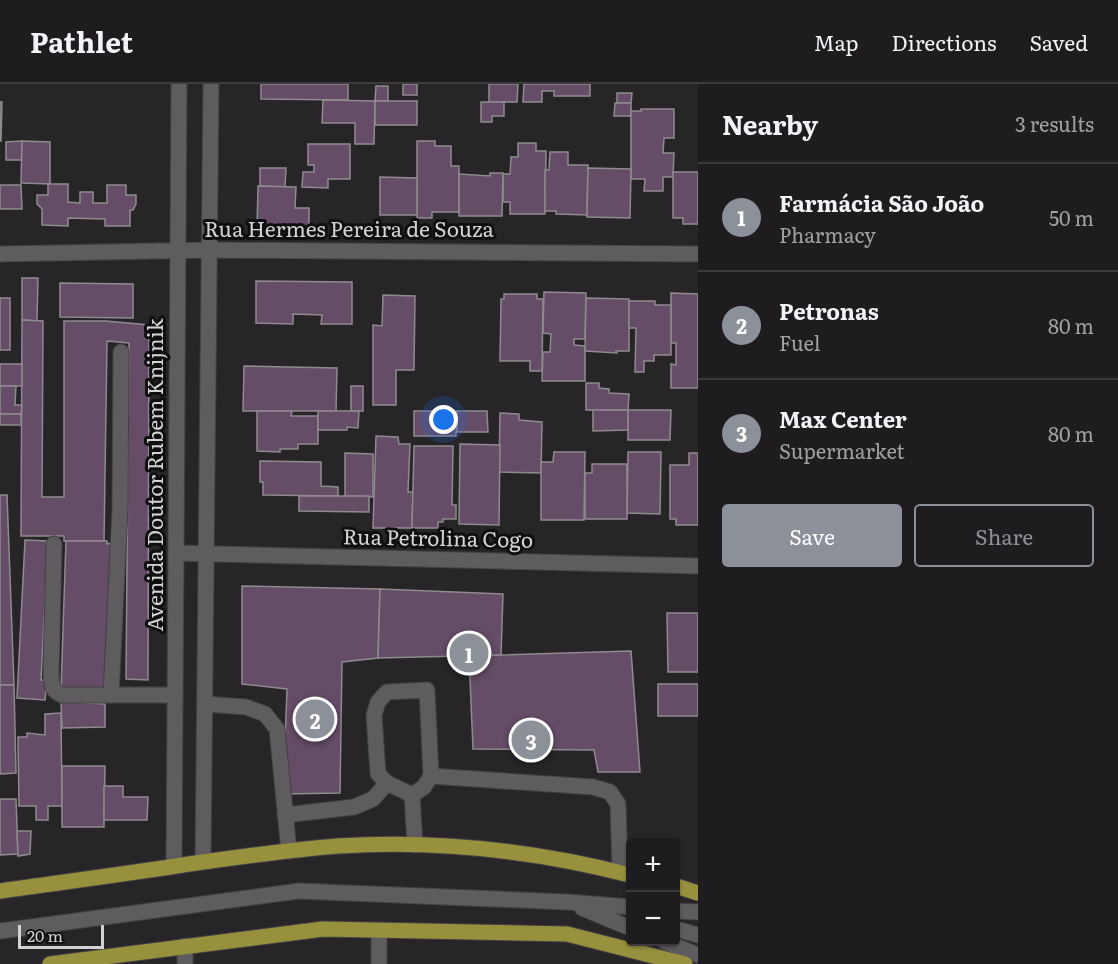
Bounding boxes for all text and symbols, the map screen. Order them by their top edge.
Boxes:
text: Pathlet [30,20,133,62]
text: Map [814,26,859,57]
text: Directions [892,26,997,57]
text: Saved [1030,26,1088,57]
text: Nearby [722,104,818,143]
text: 3 results [1015,108,1094,138]
text: Farmácia São João [779,186,984,219]
text: 1 [737,202,746,232]
text: 50 m [1049,202,1094,232]
street label: Rua Hermes Pereira de Souza [204,212,494,243]
text: Pharmacy [779,219,876,249]
text: Petronas [779,294,879,327]
text: 2 [736,310,747,340]
text: 80 m [1048,310,1094,340]
street label: Avenida Doutor Rubem Knijnik [138,318,169,632]
text: Fuel [779,327,820,357]
text: Max Center [779,402,907,435]
your location [429,405,458,434]
text: 3 [736,418,747,448]
text: 80 m [1048,418,1094,448]
text: Supermarket [779,435,905,465]
button: Save [722,504,902,567]
button: Share [914,504,1094,567]
street label: Rua Petrolina Cogo [343,519,533,554]
pin: 1 [450,630,488,676]
pin: 2 [296,696,334,742]
pin: 3 [512,718,550,762]
map controls [626,838,680,946]
button: + [626,838,680,892]
button: − [626,892,680,946]
scale bar [18,922,104,950]
text: 20 m [27,923,63,947]

